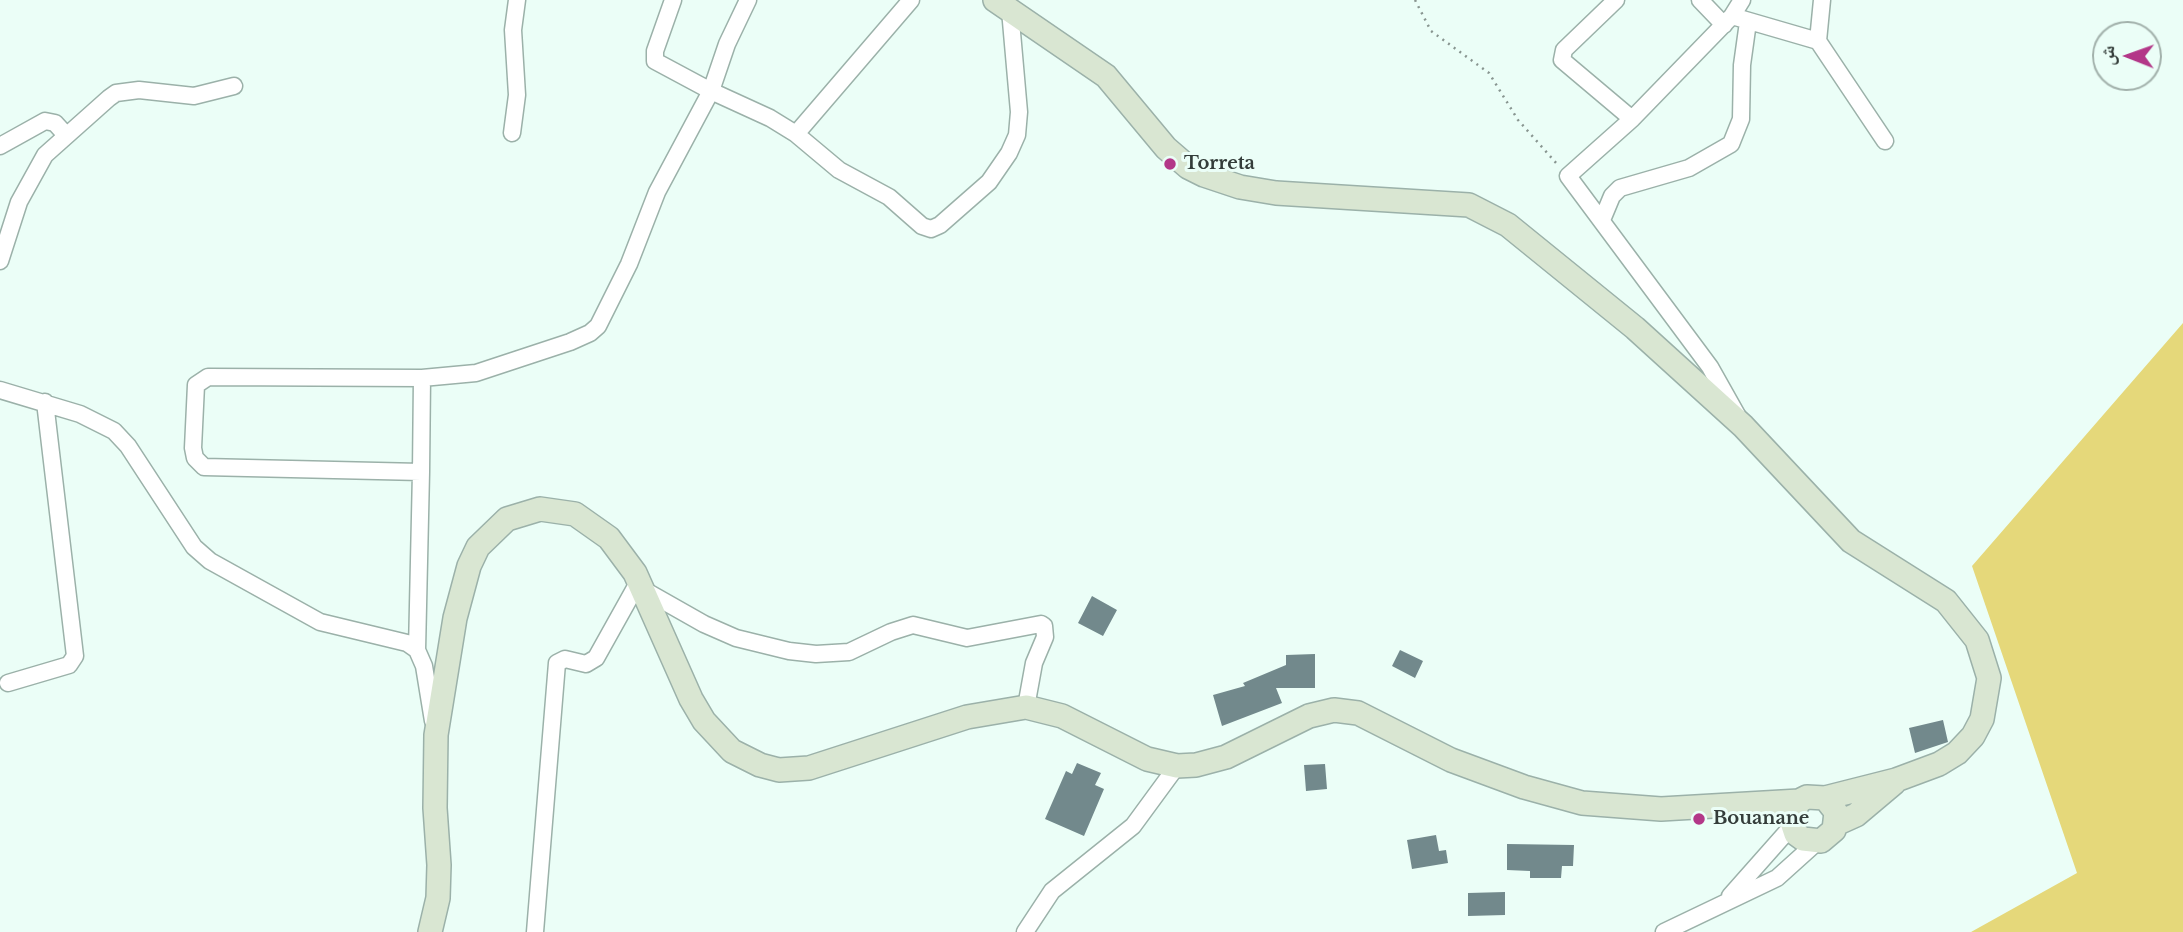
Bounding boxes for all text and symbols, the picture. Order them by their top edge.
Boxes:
north arrow [2092,21,2162,91]
text: ش [2096,45,2119,66]
place label: Torreta [1184,153,1255,175]
marker: Torreta [1162,156,1178,172]
place label: Bouanane [1713,808,1809,830]
marker: Bouanane [1691,811,1707,827]

